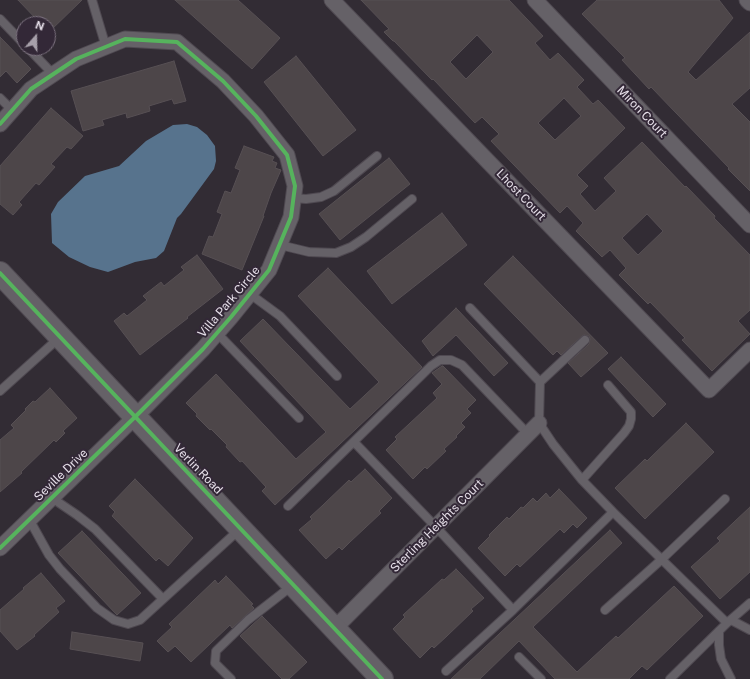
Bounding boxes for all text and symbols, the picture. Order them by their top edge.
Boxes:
north arrow [16,16,56,56]
text: N [34,19,46,33]
street label: Miron Court [614,83,670,141]
street label: Lhost Court [493,166,549,224]
street label: Villa Park Circle [195,263,263,341]
street label: Verlin Road [171,441,225,497]
street label: Seville Drive [31,446,91,504]
street label: Sterling Heights Court [388,477,486,575]

